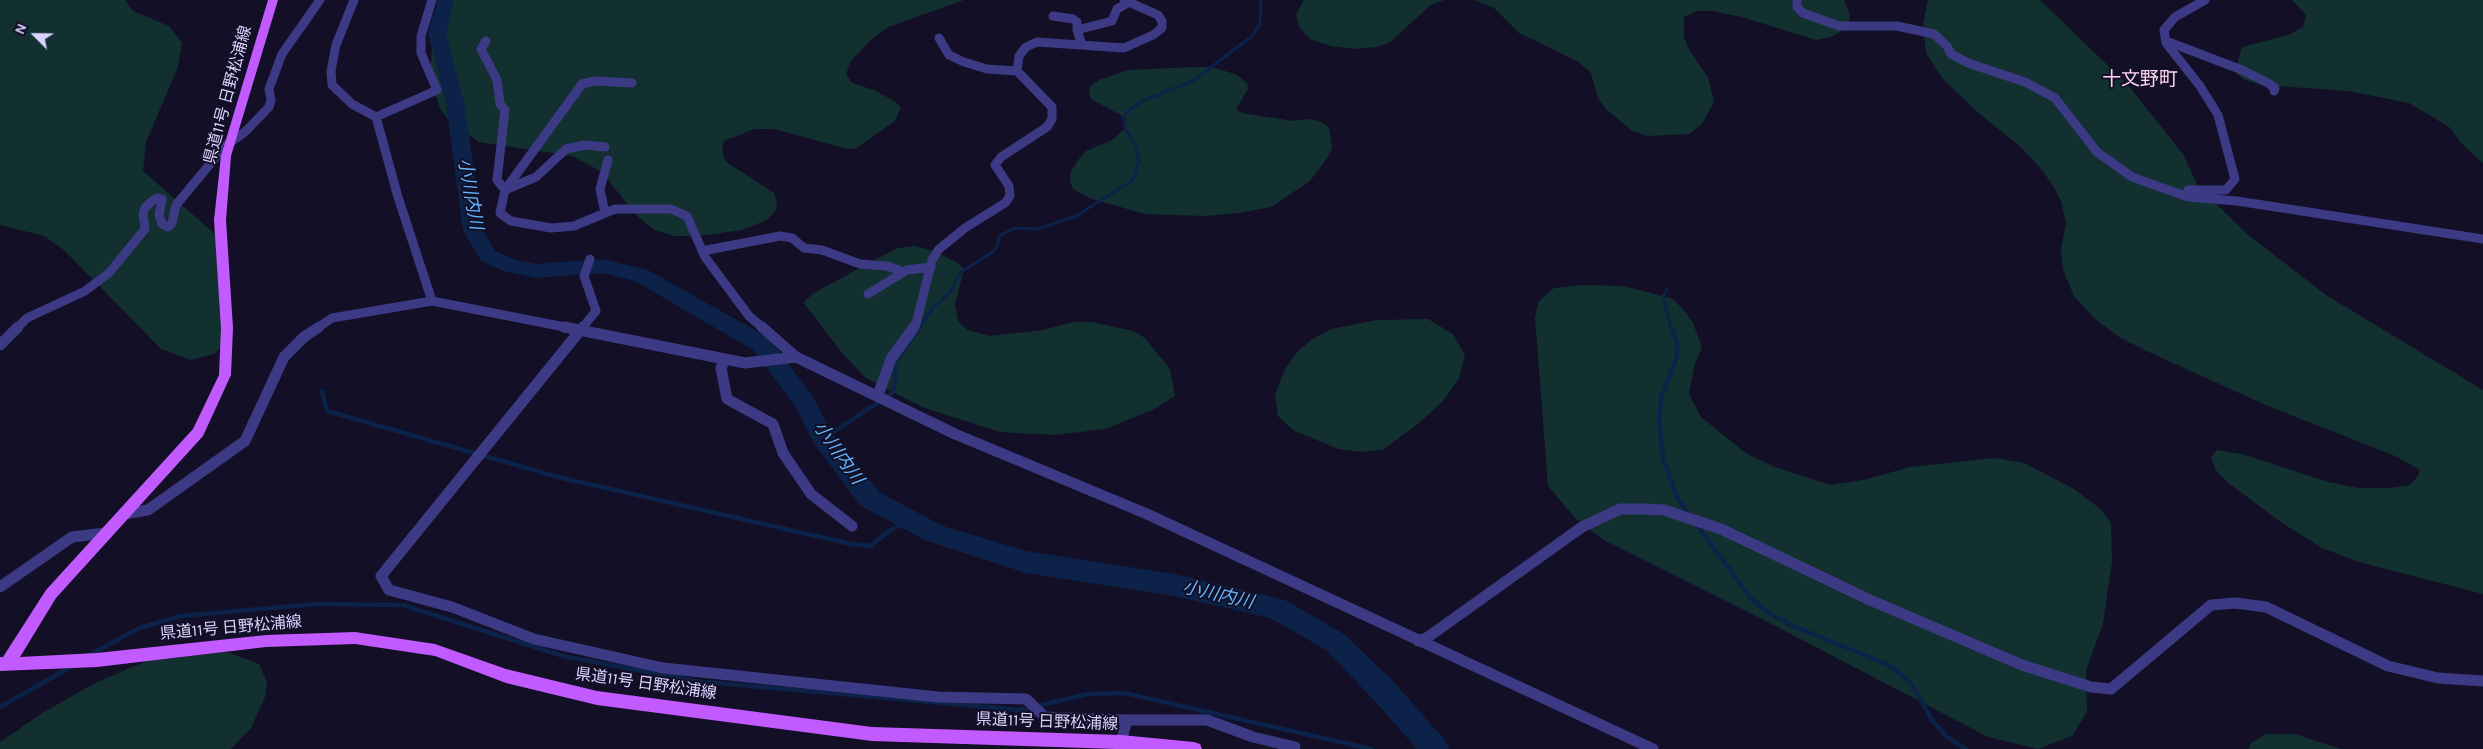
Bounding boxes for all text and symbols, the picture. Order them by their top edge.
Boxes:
north arrow [10,10,60,60]
text: N [11,21,31,37]
street label: 県道11号 日野松浦線 [200,24,256,166]
district label: 十文野町 [2102,69,2178,91]
water label: 小川内川 [453,157,487,231]
water label: 小川内川 [809,417,867,489]
water label: 小川内川 [1180,576,1256,614]
street label: 県道11号 日野松浦線 [159,612,303,644]
street label: 県道11号 日野松浦線 [574,665,718,703]
street label: 県道11号 日野松浦線 [976,710,1118,734]

